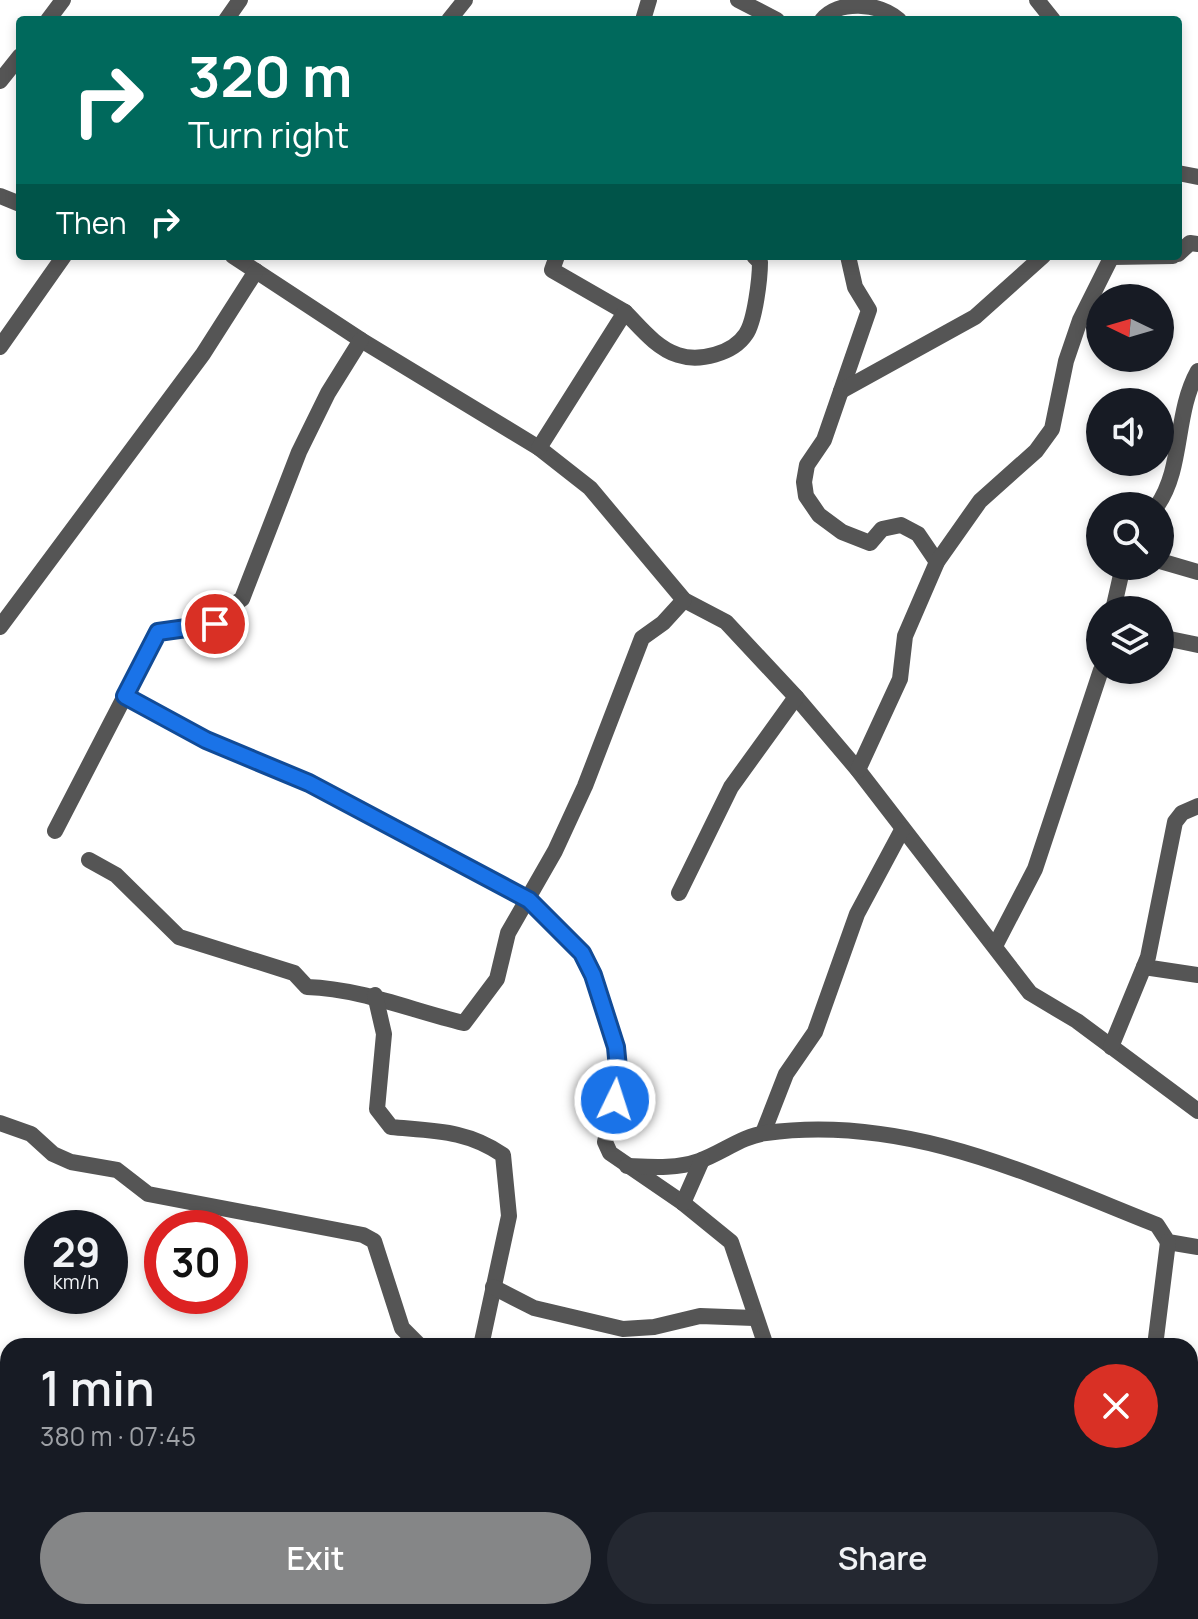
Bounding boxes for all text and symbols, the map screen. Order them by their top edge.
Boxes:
text: 320 m [188,37,352,114]
icon: right [56,48,160,152]
text: Turn right [188,110,349,159]
icon: right [143,200,187,244]
text: Then [56,202,127,243]
north arrow [1086,284,1174,372]
map controls [1086,284,1174,684]
button: sound [1086,388,1174,476]
button: search [1086,492,1174,580]
pin [181,590,249,658]
button: layers [1086,596,1174,684]
icon: arrive [193,602,237,646]
position arrow [573,1058,657,1142]
speed limit sign: 30 [144,1210,248,1314]
text: 29 [52,1224,100,1279]
text: km/h [53,1268,99,1295]
text: 1 min [40,1355,154,1420]
button: close [1074,1364,1158,1448]
text: 380 m · 07:45 [40,1418,196,1454]
button: Exit [40,1512,591,1604]
button: Share [607,1512,1158,1604]

